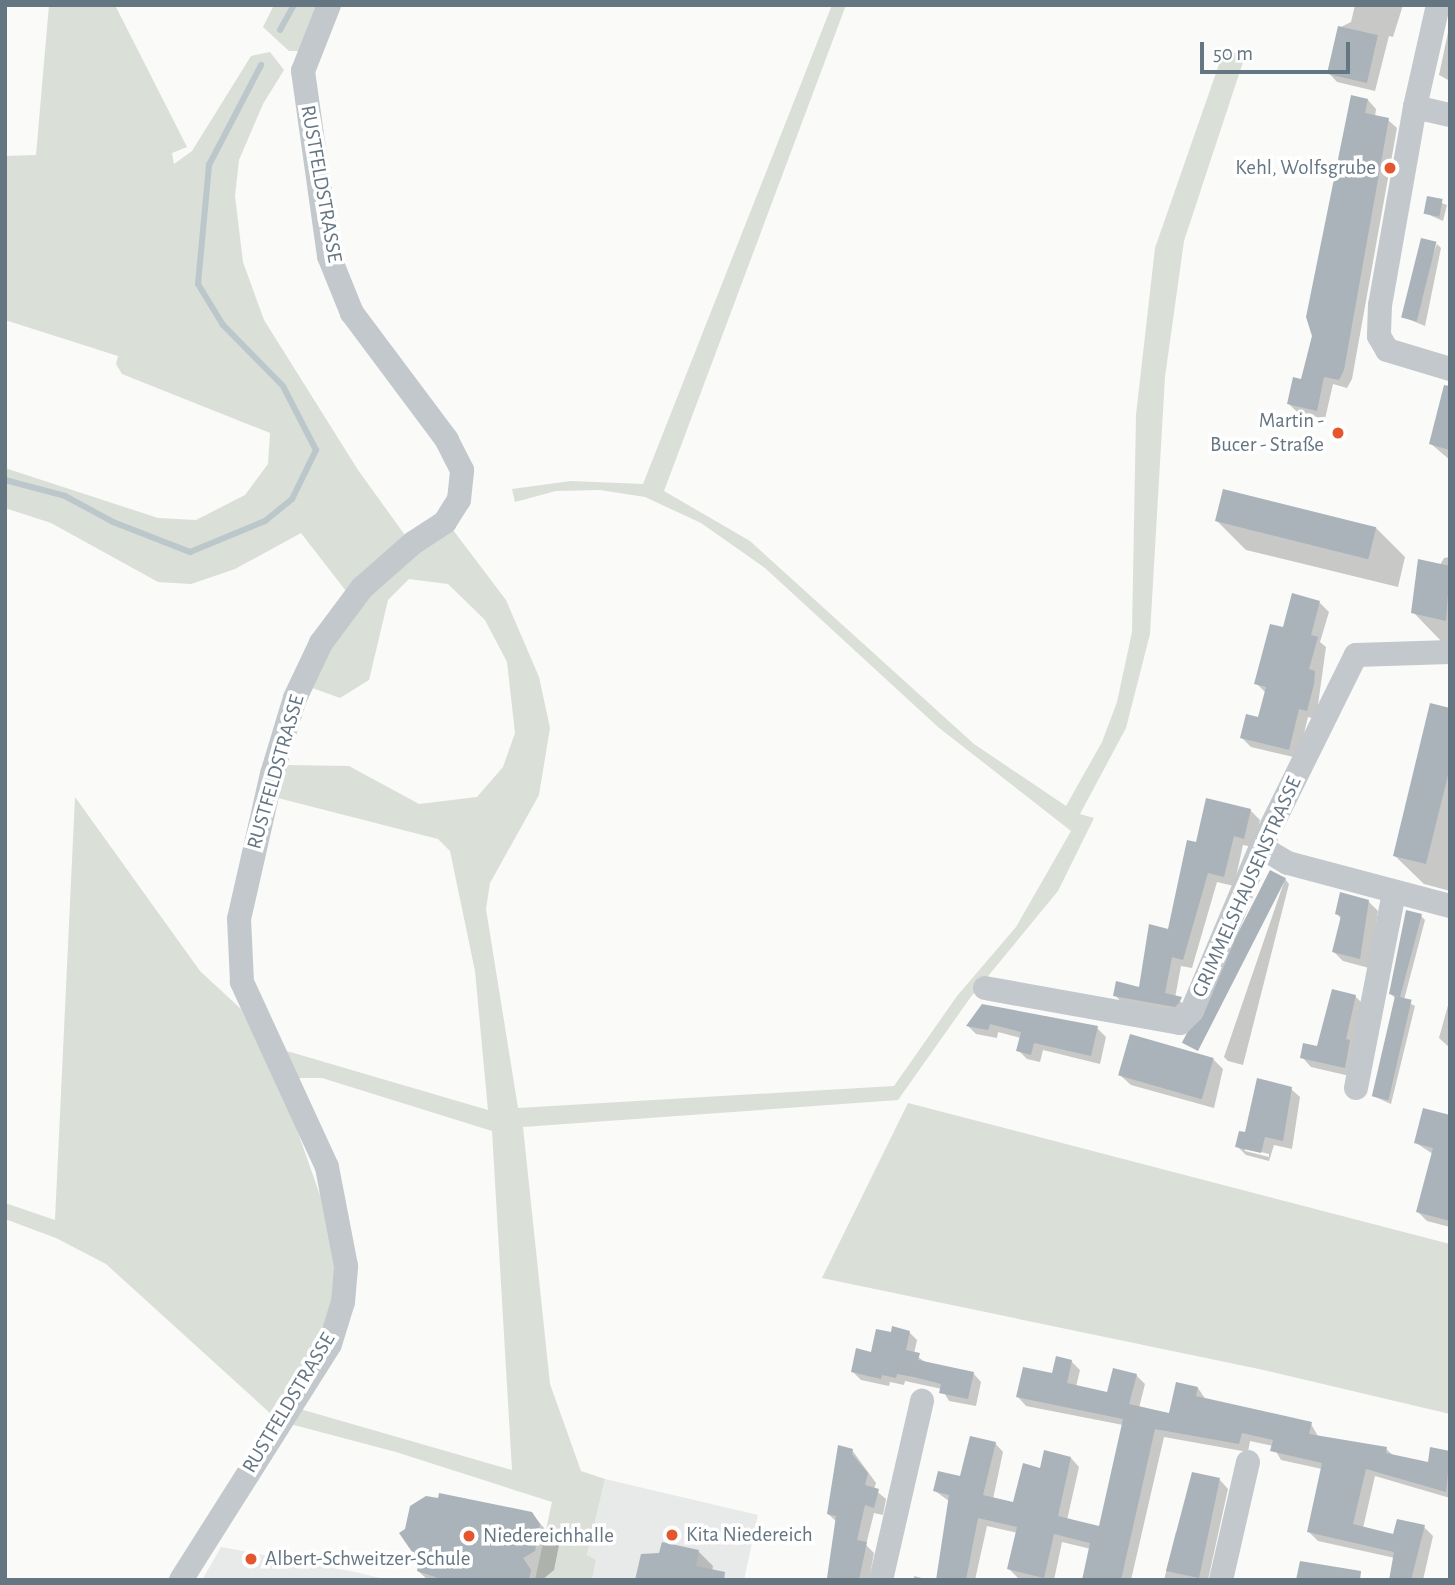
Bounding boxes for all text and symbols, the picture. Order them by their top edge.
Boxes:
scale bar [1203,28,1354,72]
text: 50 m [1213,43,1253,64]
street label: RUSTFELDSTRASSE [295,103,347,265]
place label: Kehl, Wolfsgrube [1235,155,1376,181]
marker: Kehl, Wolfsgrube [1382,160,1398,176]
place label: Martin - Bucer - Straße [1210,408,1324,458]
marker: Martin - Bucer - Straße [1330,425,1346,441]
street label: RUSTFELDSTRASSE [242,692,310,852]
street label: GRIMMELSHAUSENSTRASSE [1187,773,1307,1001]
street label: RUSTFELDSTRASSE [237,1328,341,1478]
place label: Kita Niedereich [686,1522,813,1548]
place label: Niedereichhalle [483,1523,614,1549]
marker: Kita Niedereich [664,1527,680,1543]
marker: Niedereichhalle [461,1528,477,1544]
place label: Albert-Schweitzer-Schule [265,1546,470,1572]
marker: Albert-Schweitzer-Schule [243,1551,259,1567]

